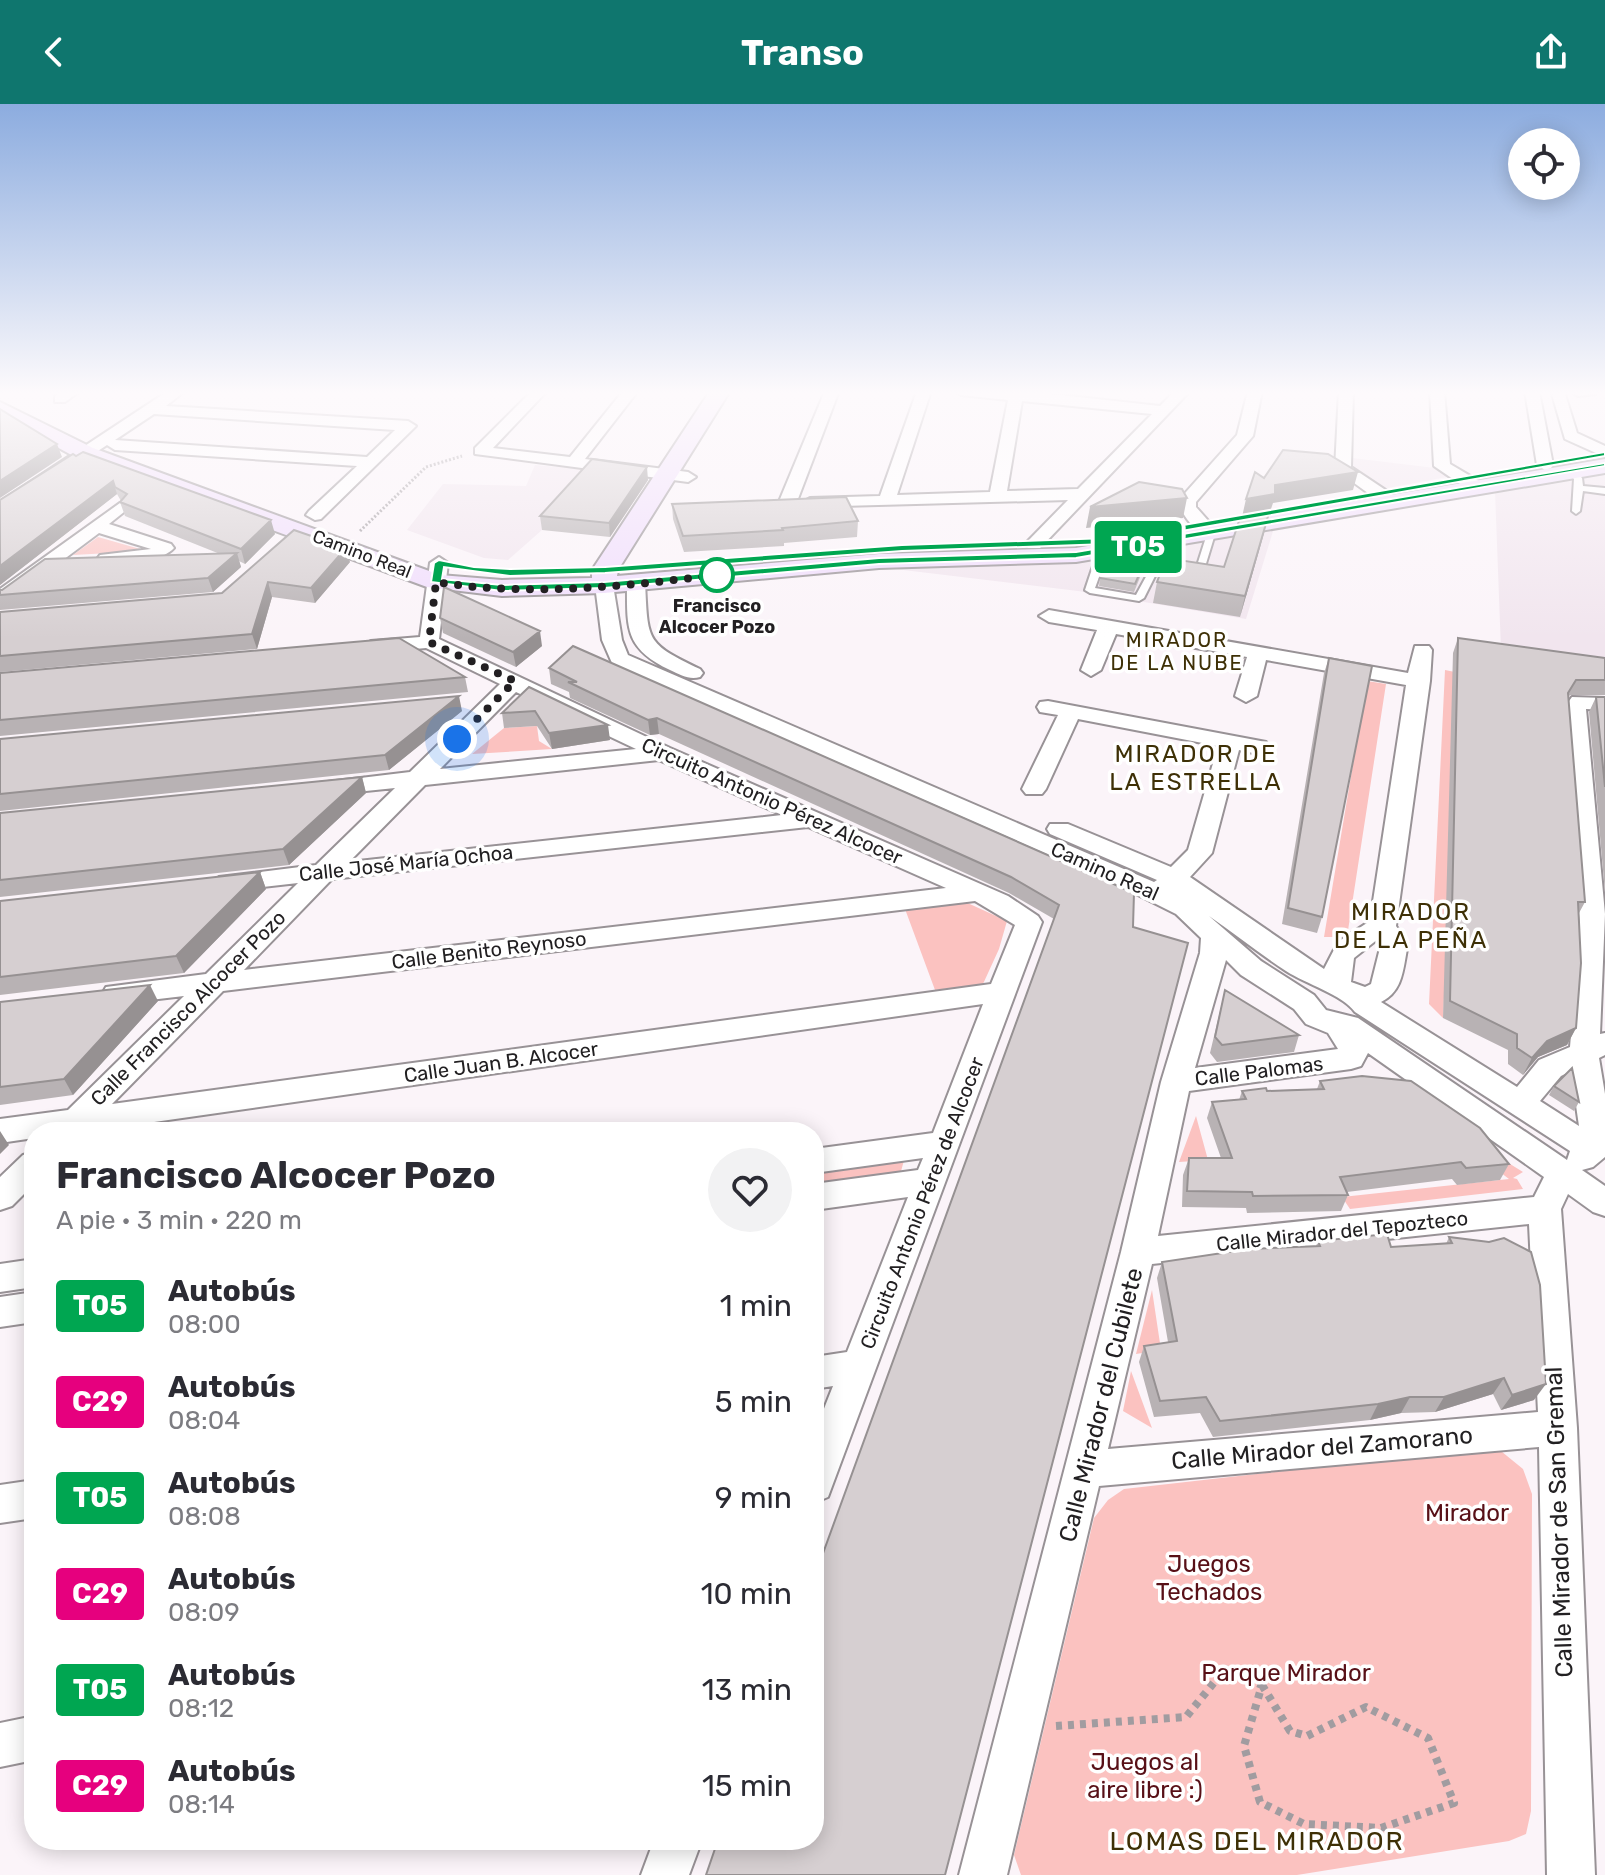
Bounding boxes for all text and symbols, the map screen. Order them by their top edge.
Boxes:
icon: back [32,30,76,74]
icon: share [1529,30,1573,74]
text: Transo [741,31,864,74]
map controls [1508,128,1580,200]
button: locate [1508,128,1580,200]
line badge: T05 [1092,521,1184,573]
street label: Camino Real [310,525,414,583]
text: T05 [1111,530,1165,563]
marker: Francisco Alcocer Pozo [700,558,734,592]
place label: Francisco Alcocer Pozo [659,595,775,638]
district label: MIRADOR DE LA NUBE [1110,628,1244,675]
your location [437,719,477,759]
street label: Circuito Antonio Pérez Alcocer [638,733,906,870]
district label: MIRADOR DE LA ESTRELLA [1109,740,1283,796]
street label: Camino Real [1047,837,1163,905]
street label: Calle José María Ochoa [298,840,514,886]
district label: MIRADOR DE LA PEÑA [1334,898,1488,954]
street label: Calle Francisco Alcocer Pozo [86,906,290,1110]
street label: Calle Benito Reynoso [390,926,588,974]
street label: Calle Juan B. Alcocer [402,1036,600,1088]
street label: Calle Palomas [1193,1051,1325,1091]
street label: Circuito Antonio Pérez de Alcocer [855,1053,989,1352]
button: heart [708,1148,792,1232]
text: Francisco Alcocer Pozo [56,1152,496,1198]
text: A pie · 3 min · 220 m [56,1205,302,1236]
street label: Calle Mirador del Tepozteco [1215,1206,1469,1256]
street label: Calle Mirador del Cubilete [1053,1265,1149,1545]
text: Autobús [168,1273,296,1309]
text: 1 min [720,1288,792,1324]
text: T05 [73,1289,127,1322]
text: 08:00 [168,1309,241,1340]
street label: Calle Mirador de San Gremal [1540,1366,1578,1678]
text: Autobús [168,1369,296,1405]
text: 5 min [715,1384,792,1420]
text: C29 [72,1385,128,1418]
text: 08:04 [168,1405,240,1436]
street label: Calle Mirador del Zamorano [1170,1421,1474,1475]
text: Autobús [168,1465,296,1501]
text: 9 min [715,1480,792,1516]
text: T05 [73,1481,127,1514]
park label: Mirador [1425,1499,1509,1527]
text: 08:08 [168,1501,241,1532]
park label: Juegos Techados [1156,1550,1262,1606]
text: Autobús [168,1561,296,1597]
text: 10 min [701,1576,792,1612]
text: C29 [72,1577,128,1610]
text: 08:09 [168,1597,240,1628]
text: Autobús [168,1657,296,1693]
park label: Parque Mirador [1201,1659,1371,1687]
text: 13 min [702,1672,792,1708]
text: T05 [73,1673,127,1706]
text: 08:12 [168,1693,234,1724]
park label: Juegos al aire libre :) [1087,1748,1203,1804]
text: Autobús [168,1753,296,1789]
text: 15 min [702,1768,792,1804]
text: C29 [72,1769,128,1802]
text: 08:14 [168,1789,235,1820]
district label: LOMAS DEL MIRADOR [1109,1826,1405,1857]

